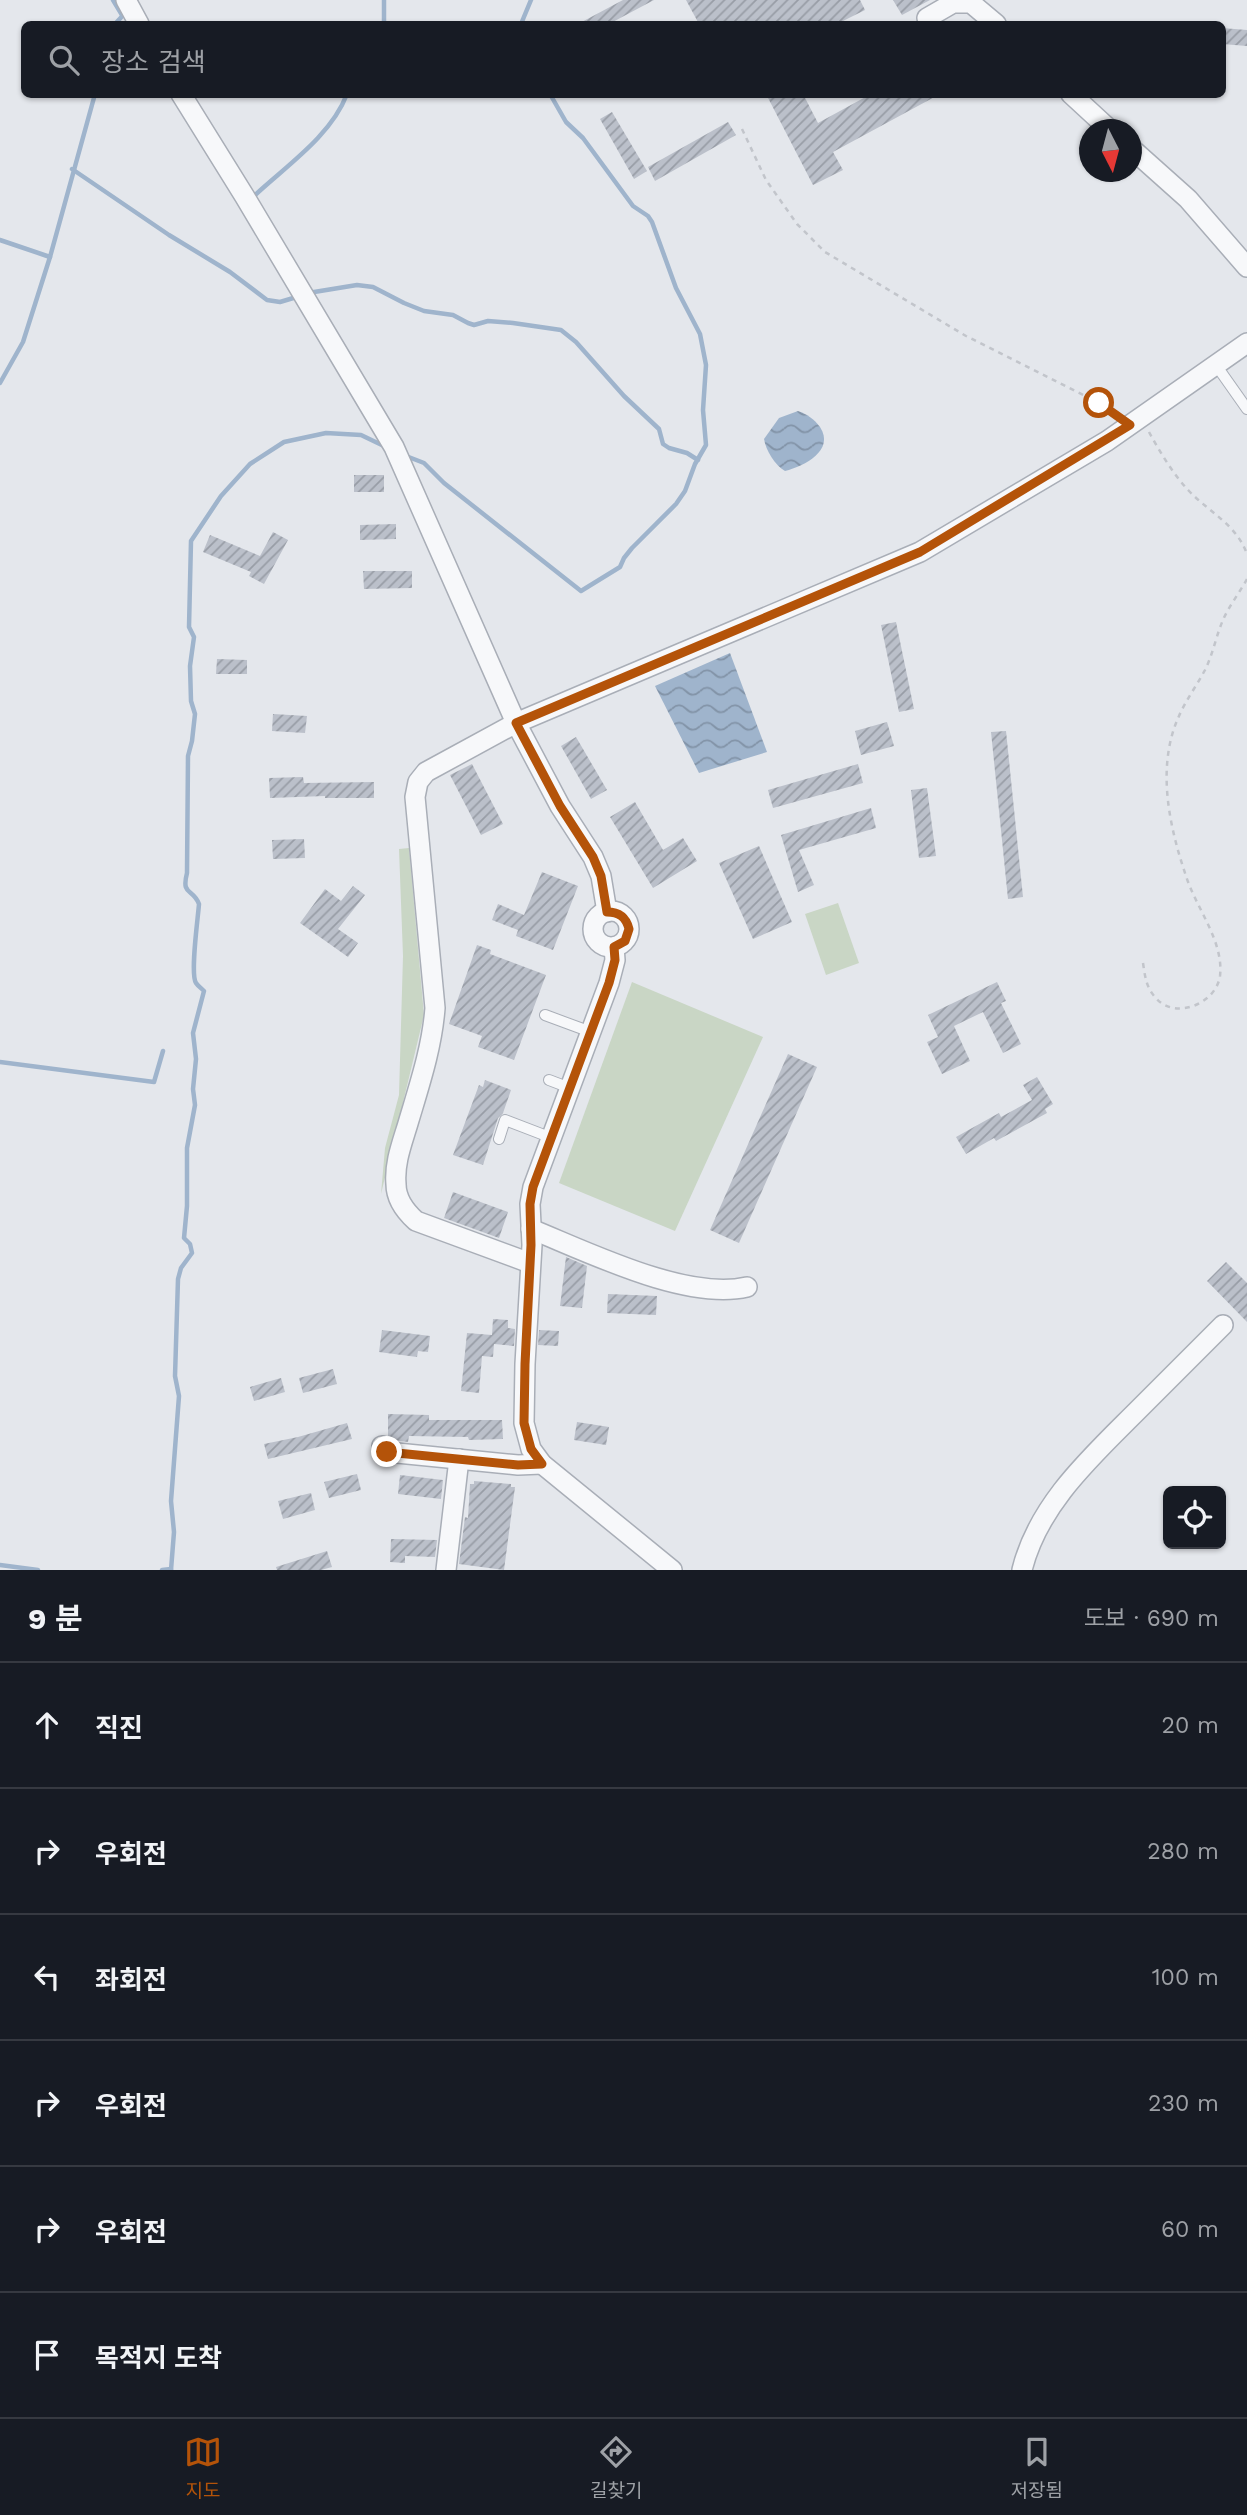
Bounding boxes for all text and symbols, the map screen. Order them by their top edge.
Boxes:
search box [21,21,1226,98]
icon: search [45,41,83,79]
text: 장소 검색 [101,47,206,77]
north arrow [1079,119,1142,182]
route start [1083,387,1114,418]
route end [371,1436,402,1467]
map controls [1163,1486,1226,1549]
button: locate [1163,1486,1226,1549]
text: 9 분 [28,1601,83,1636]
text: 도보 · 690 m [1084,1605,1219,1632]
icon: ahead [28,1706,66,1744]
text: 20 m [1162,1712,1219,1739]
text: 직진 [95,1713,143,1743]
icon: right [28,1832,66,1870]
text: 280 m [1147,1838,1219,1865]
text: 우회전 [95,1839,167,1869]
icon: left [28,1958,66,1996]
text: 100 m [1152,1964,1219,1991]
text: 좌회전 [95,1965,167,1995]
icon: right [28,2084,66,2122]
text: 230 m [1148,2090,1219,2117]
text: 우회전 [95,2091,167,2121]
icon: right [28,2210,66,2248]
text: 60 m [1161,2216,1219,2243]
text: 우회전 [95,2217,167,2247]
icon: arrive [28,2336,66,2374]
text: 목적지 도착 [95,2343,222,2373]
tab: 지도 [184,2433,222,2502]
tab: 길찾기 [590,2433,643,2502]
tab: 저장됨 [1011,2433,1063,2502]

